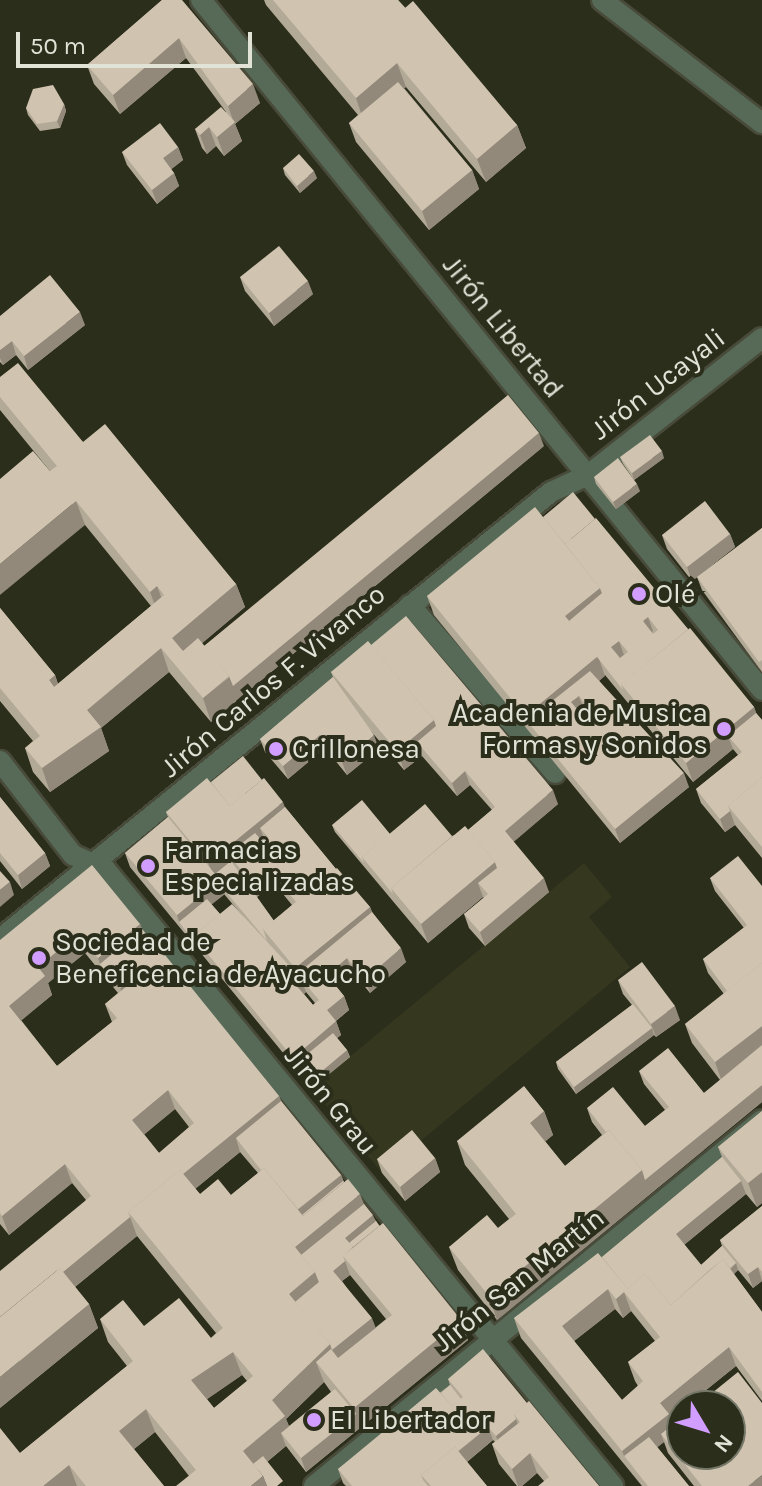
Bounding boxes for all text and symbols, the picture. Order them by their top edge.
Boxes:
scale bar [20,16,256,66]
text: 50 m [30,32,86,60]
street label: Jirón Libertad [435,249,571,405]
street label: Jirón Ucayali [584,321,732,447]
street label: Jirón Carlos F. Vivanco [154,577,392,785]
place label: Olé [655,577,695,611]
marker: Olé [630,585,648,603]
place label: Acadenia de Musica Formas y Sonidos [453,696,708,762]
marker: Acadenia de Musica Formas y Sonidos [715,720,733,738]
place label: Crillonesa [292,732,420,766]
marker: Crillonesa [267,740,285,758]
place label: Farmacias Especializadas [164,833,355,899]
marker: Farmacias Especializadas [139,857,157,875]
place label: Sociedad de Beneficencia de Ayacucho [55,925,386,991]
marker: Sociedad de Beneficencia de Ayacucho [30,949,48,967]
street label: Jirón Grau [277,1040,385,1162]
street label: Jirón San Martín [427,1201,611,1359]
north arrow [666,1390,746,1470]
place label: El Libertador [330,1403,491,1437]
marker: El Libertador [305,1411,323,1429]
text: N [708,1429,738,1458]

